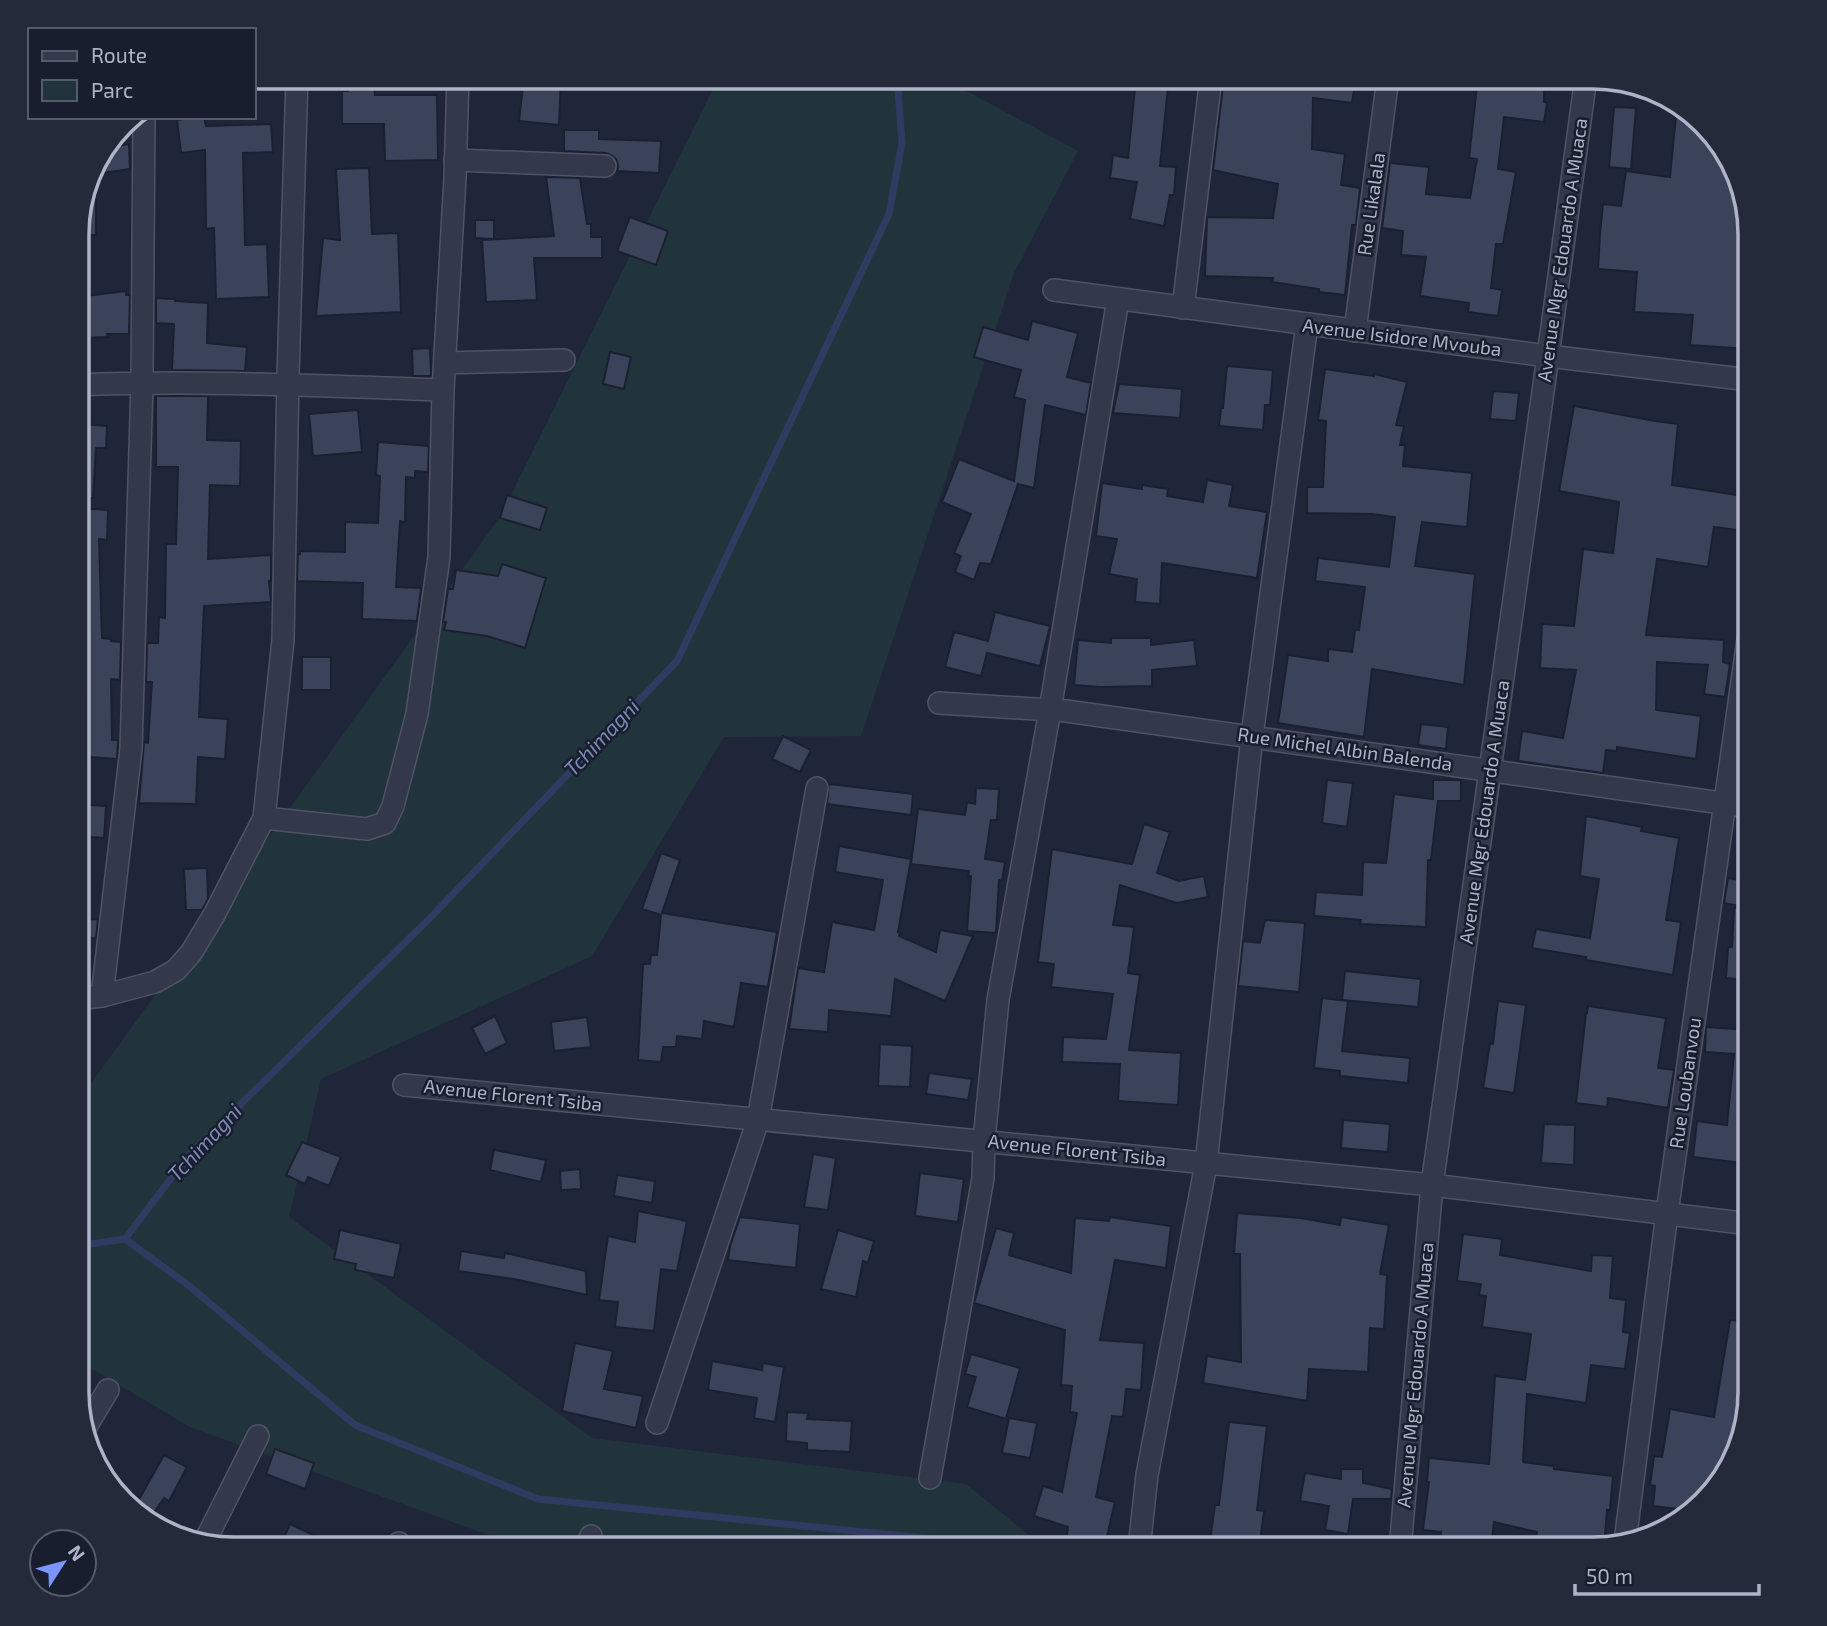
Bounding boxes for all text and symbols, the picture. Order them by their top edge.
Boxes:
legend [28,28,256,119]
text: Route [91,42,147,67]
text: Parc [91,77,133,102]
street label: Avenue Mgr Edouardo A Muaca [1532,116,1591,383]
street label: Rue Likalala [1352,151,1389,257]
street label: Avenue Isidore Mvouba [1301,313,1503,360]
street label: Avenue Mgr Edouardo A Muaca [1454,678,1513,945]
water label: Tchimagni [558,693,644,781]
street label: Rue Michel Albin Balenda [1236,722,1454,775]
street label: Rue Loubanvou [1664,1016,1705,1150]
street label: Avenue Florent Tsiba [423,1074,603,1115]
water label: Tchimagni [162,1098,246,1186]
street label: Avenue Florent Tsiba [987,1129,1167,1170]
street label: Avenue Mgr Edouardo A Muaca [1391,1241,1438,1509]
north arrow [28,1528,98,1598]
text: N [64,1540,90,1565]
scale bar [1575,1552,1759,1596]
text: 50 m [1586,1563,1633,1588]

